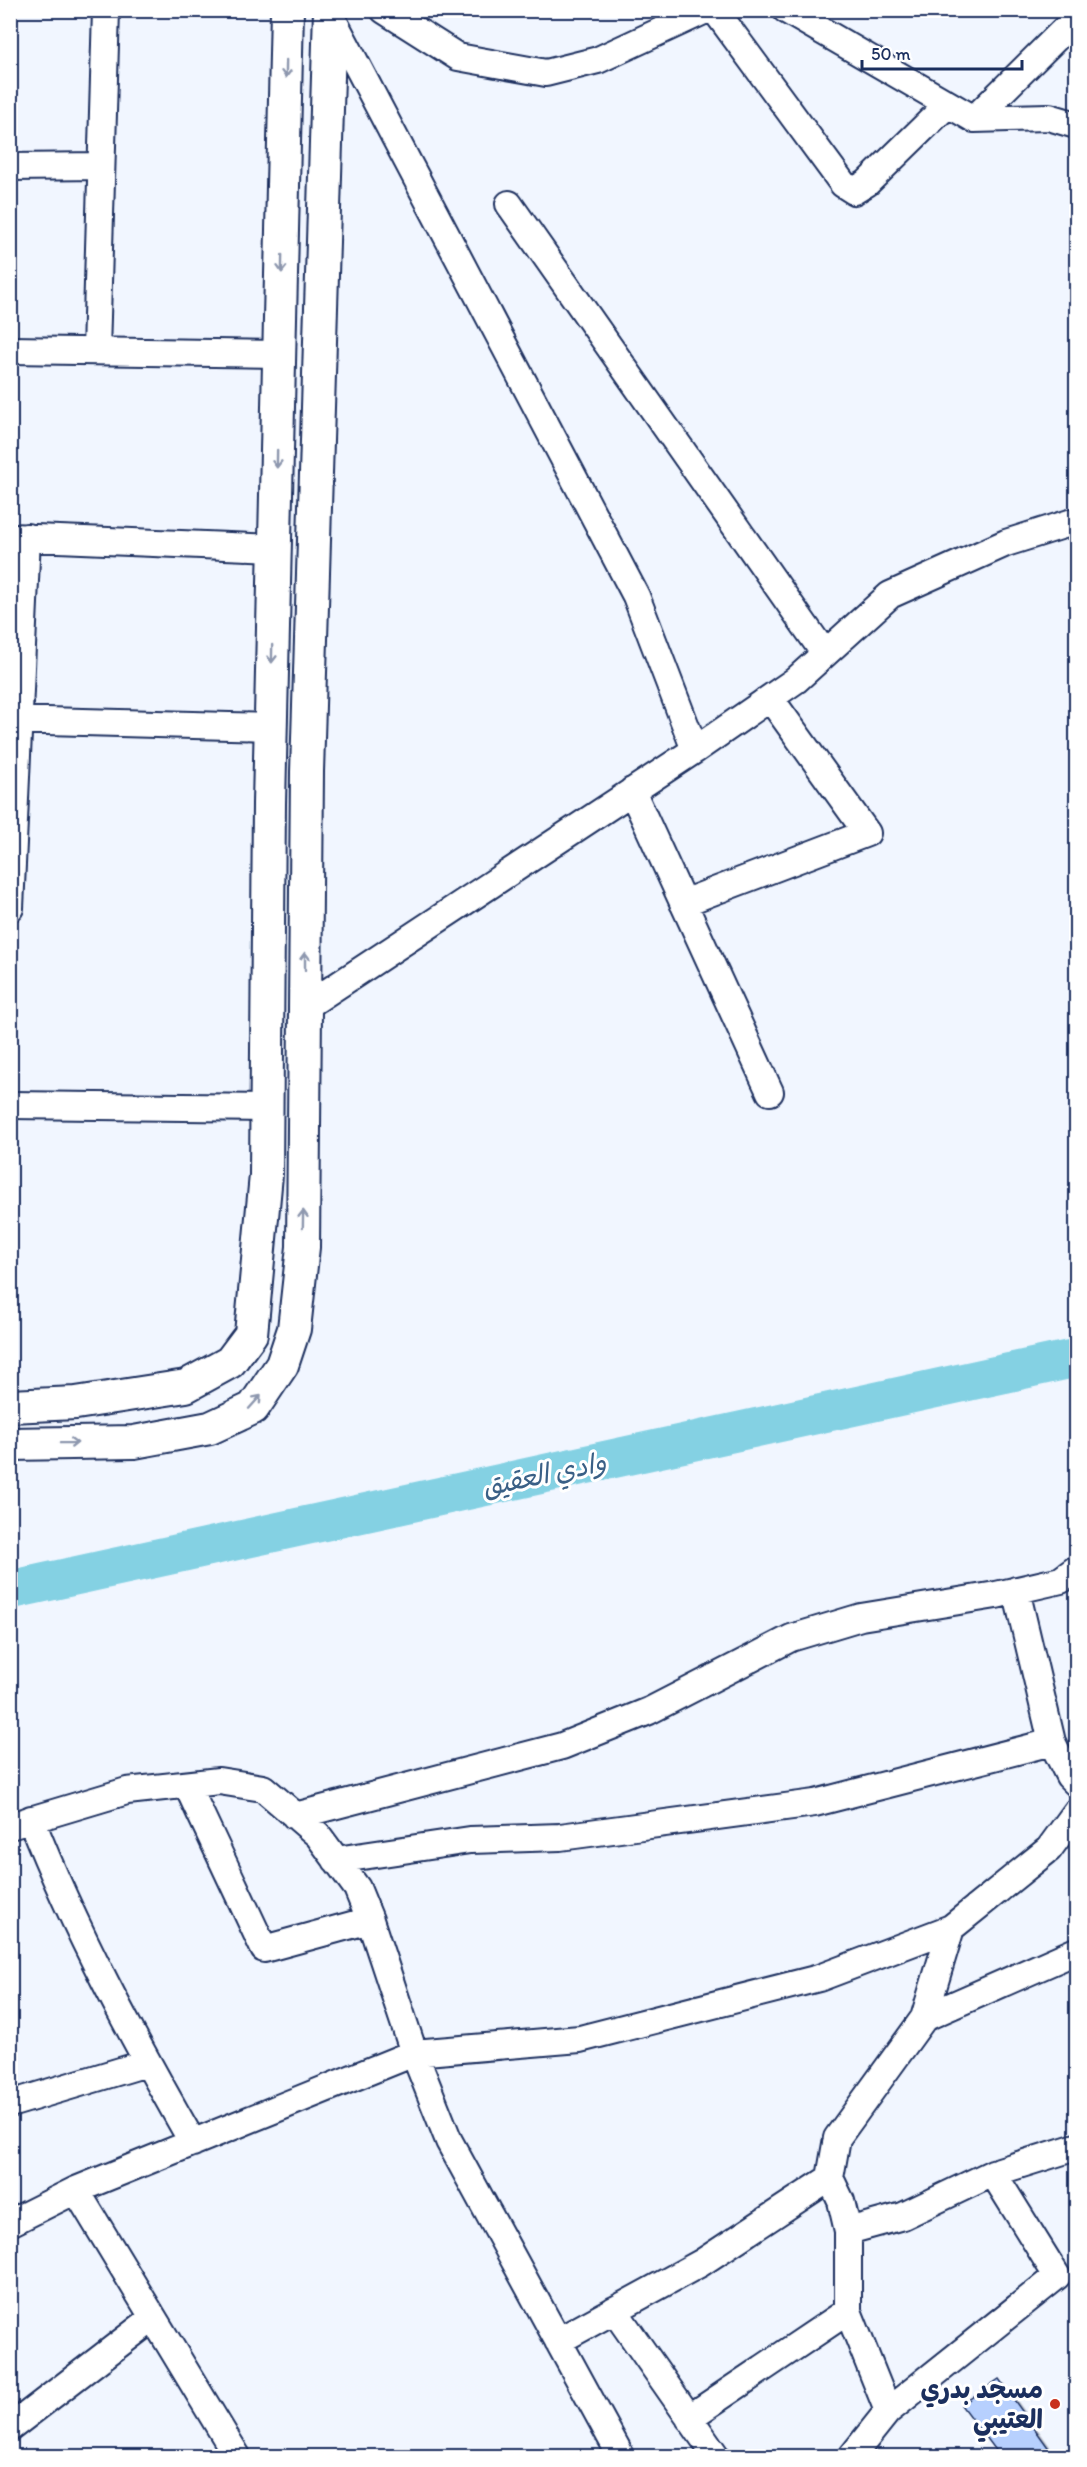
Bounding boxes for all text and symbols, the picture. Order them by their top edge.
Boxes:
scale bar [862,33,1022,71]
text: 50 m [871,43,911,65]
one-way arrow [280,58,292,78]
one-way arrow [276,253,287,273]
one-way arrow [271,448,283,468]
one-way arrow [266,643,278,663]
one-way arrow [300,951,311,971]
one-way arrow [297,1209,309,1229]
one-way arrow [248,1395,262,1410]
one-way arrow [58,1437,78,1449]
water label: وادي العقيق [479,1445,610,1506]
place label: مسجد بدري العتيبي [921,2373,1043,2443]
marker: مسجد بدري العتيبي [1048,2397,1062,2411]

